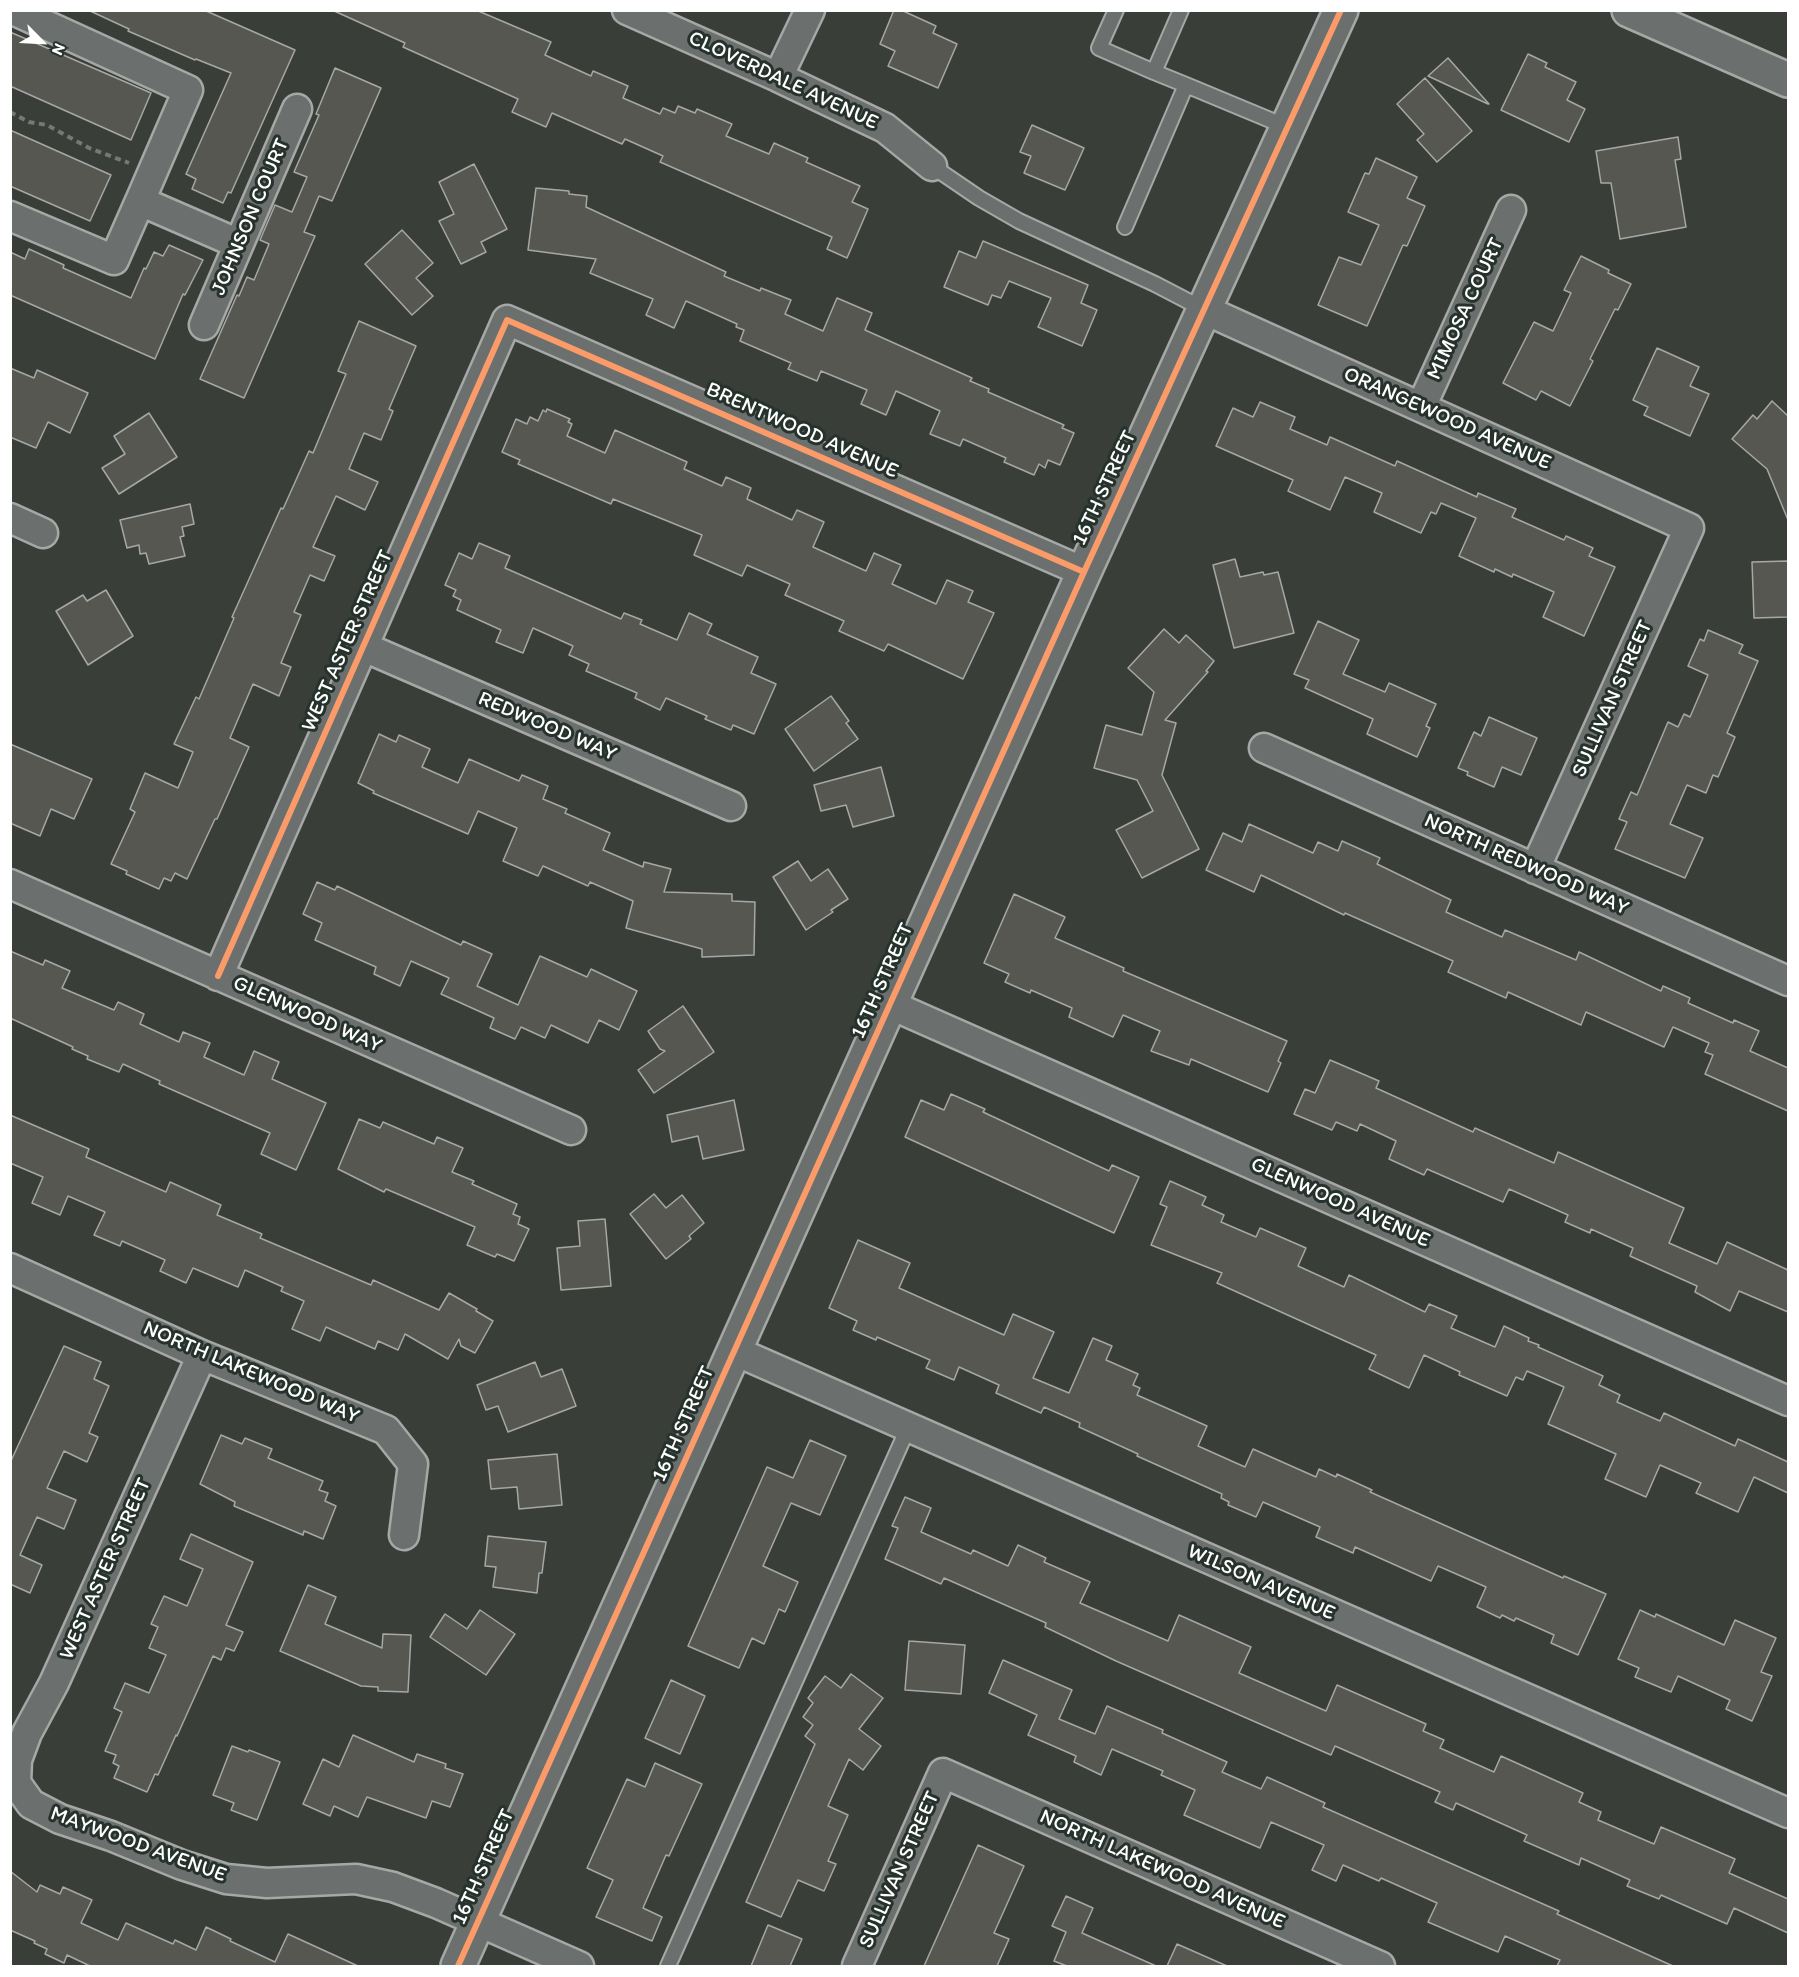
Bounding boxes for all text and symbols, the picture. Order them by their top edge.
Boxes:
north arrow [12,12,72,72]
street label: CLOVERDALE AVENUE [684,26,882,136]
text: N [48,41,70,58]
street label: JOHNSON COURT [207,135,295,299]
street label: MIMOSA COURT [1422,234,1510,384]
street label: ORANGEWOOD AVENUE [1339,362,1555,476]
street label: BRENTWOOD AVENUE [702,377,902,485]
street label: 16TH STREET [1067,427,1143,549]
street label: WEST ASTER STREET [297,546,399,736]
street label: SULLIVAN STREET [1567,617,1659,781]
street label: REDWOOD WAY [474,687,620,767]
street label: NORTH REDWOOD WAY [1420,809,1632,921]
street label: 16TH STREET [846,919,920,1043]
street label: GLENWOOD WAY [229,971,385,1059]
street label: GLENWOOD AVENUE [1246,1152,1434,1254]
street label: NORTH LAKEWOOD WAY [139,1316,363,1430]
street label: 16TH STREET [647,1362,721,1486]
street label: WEST ASTER STREET [55,1474,157,1664]
street label: WILSON AVENUE [1183,1539,1339,1627]
street label: SULLIVAN STREET [854,1788,946,1952]
street label: MAYWOOD AVENUE [47,1801,229,1889]
street label: NORTH LAKEWOOD AVENUE [1036,1804,1288,1936]
street label: 16TH STREET [447,1805,521,1929]

